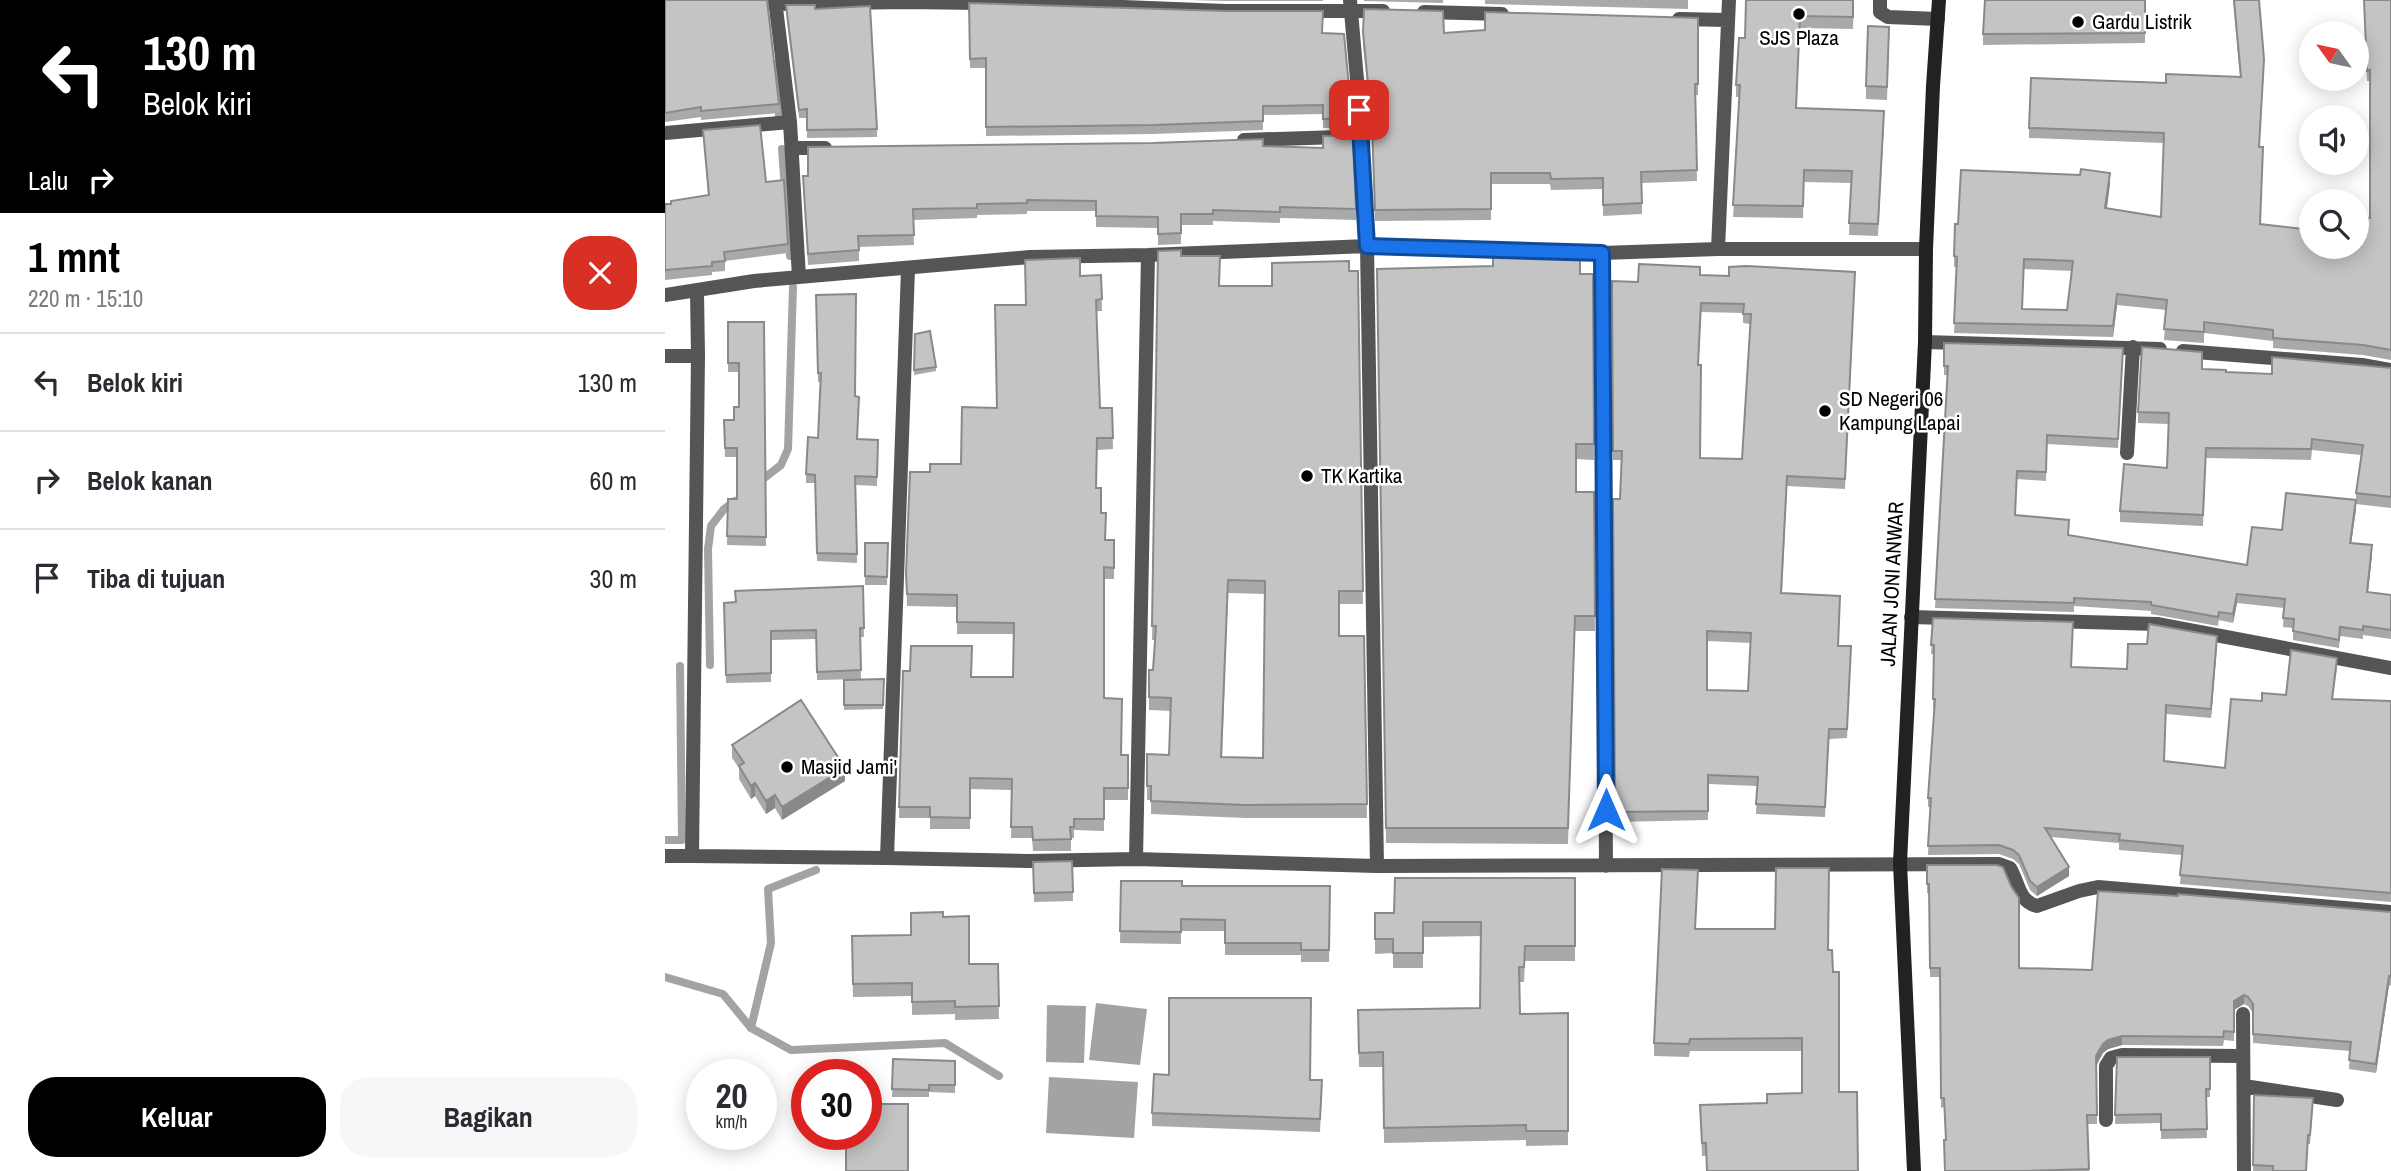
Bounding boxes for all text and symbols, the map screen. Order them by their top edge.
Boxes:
marker: SJS Plaza [1791,6,1807,22]
place label: Gardu Listrik [2092,7,2192,36]
marker: Gardu Listrik [2070,14,2086,30]
text: 130 m [143,19,257,85]
north arrow [2299,21,2369,91]
map controls [2299,21,2369,259]
place label: SJS Plaza [1759,23,1839,52]
icon: left [28,28,119,119]
pin [1329,80,1389,140]
text: Belok kiri [143,82,252,125]
icon: arrive [1340,91,1378,129]
button: sound [2299,105,2369,175]
icon: right [82,161,120,199]
text: Lalu [28,163,68,198]
button: search [2299,189,2369,259]
text: 1 mnt [28,229,120,285]
button: close [563,236,637,310]
text: 220 m · 15:10 [28,283,143,314]
icon: left [28,363,66,401]
text: Belok kiri [87,365,183,400]
text: 130 m [578,365,637,400]
place label: SD Negeri 06 Kampung Lapai [1839,384,1961,437]
marker: SD Negeri 06 Kampung Lapai [1817,403,1833,419]
icon: right [28,461,66,499]
place label: TK Kartika [1321,461,1403,490]
text: Belok kanan [87,463,213,498]
text: 60 m [590,463,637,498]
marker: TK Kartika [1299,468,1315,484]
street label: JALAN JONI ANWAR [1873,501,1910,667]
icon: arrive [28,559,66,597]
text: Tiba di tujuan [87,561,225,596]
text: 30 m [590,561,637,596]
place label: Masjid Jami' [801,752,897,781]
marker: Masjid Jami' [779,759,795,775]
position arrow [1569,773,1643,847]
speed limit sign: 30 [791,1059,882,1150]
text: 20 [716,1072,747,1119]
button: Keluar [28,1077,326,1157]
button: Bagikan [340,1077,637,1157]
text: km/h [716,1109,748,1134]

